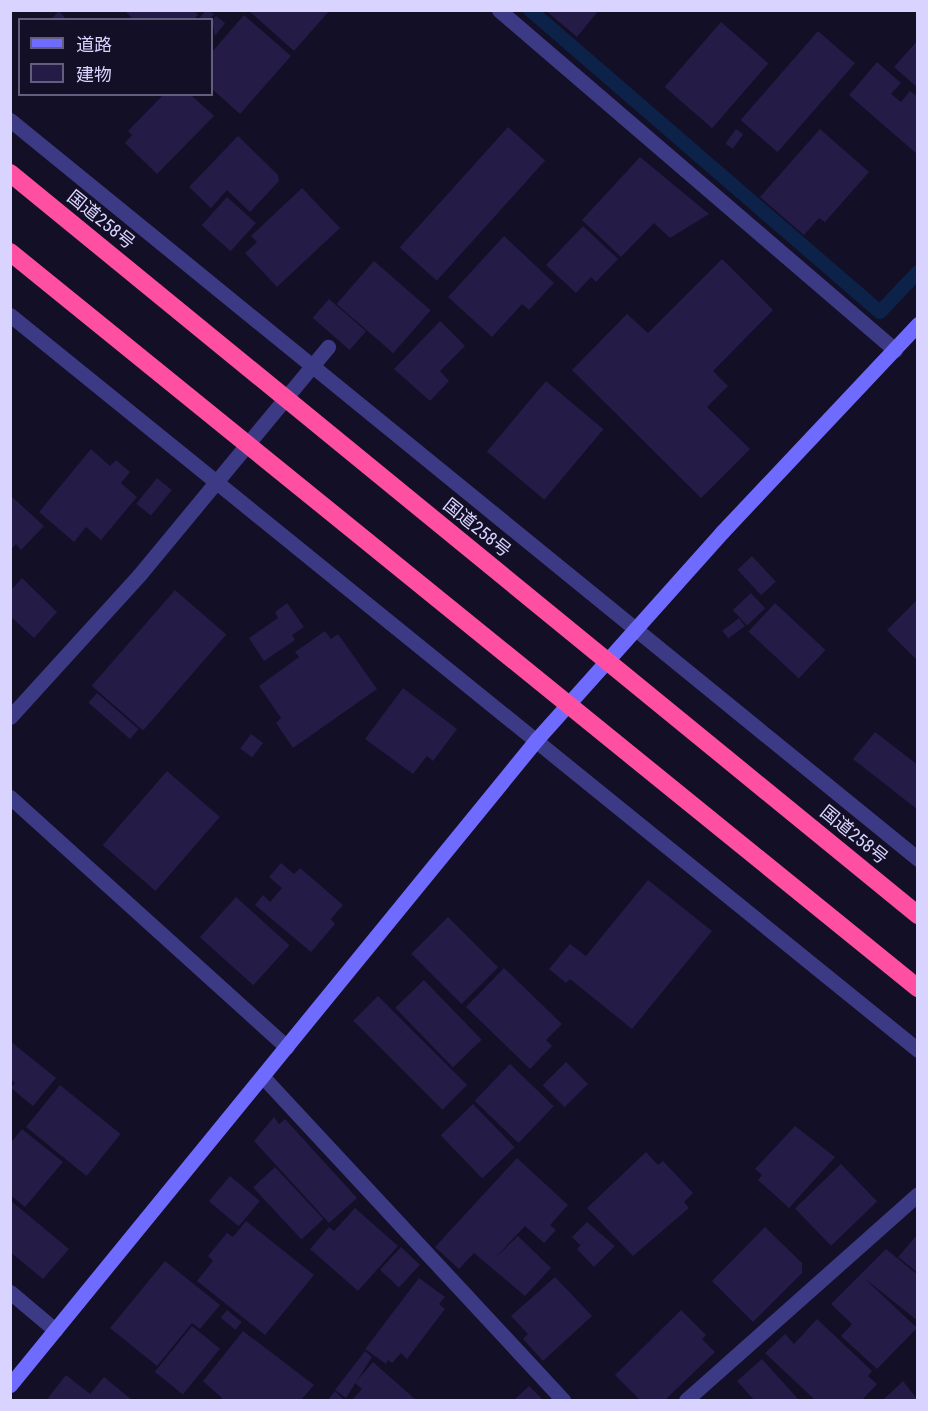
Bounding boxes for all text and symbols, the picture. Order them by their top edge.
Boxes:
legend [18,18,213,96]
text: 道路 [76,34,112,55]
text: 建物 [76,64,112,85]
street label: 国道258号 [63,186,139,254]
street label: 国道258号 [439,494,515,562]
street label: 国道258号 [816,801,892,869]

